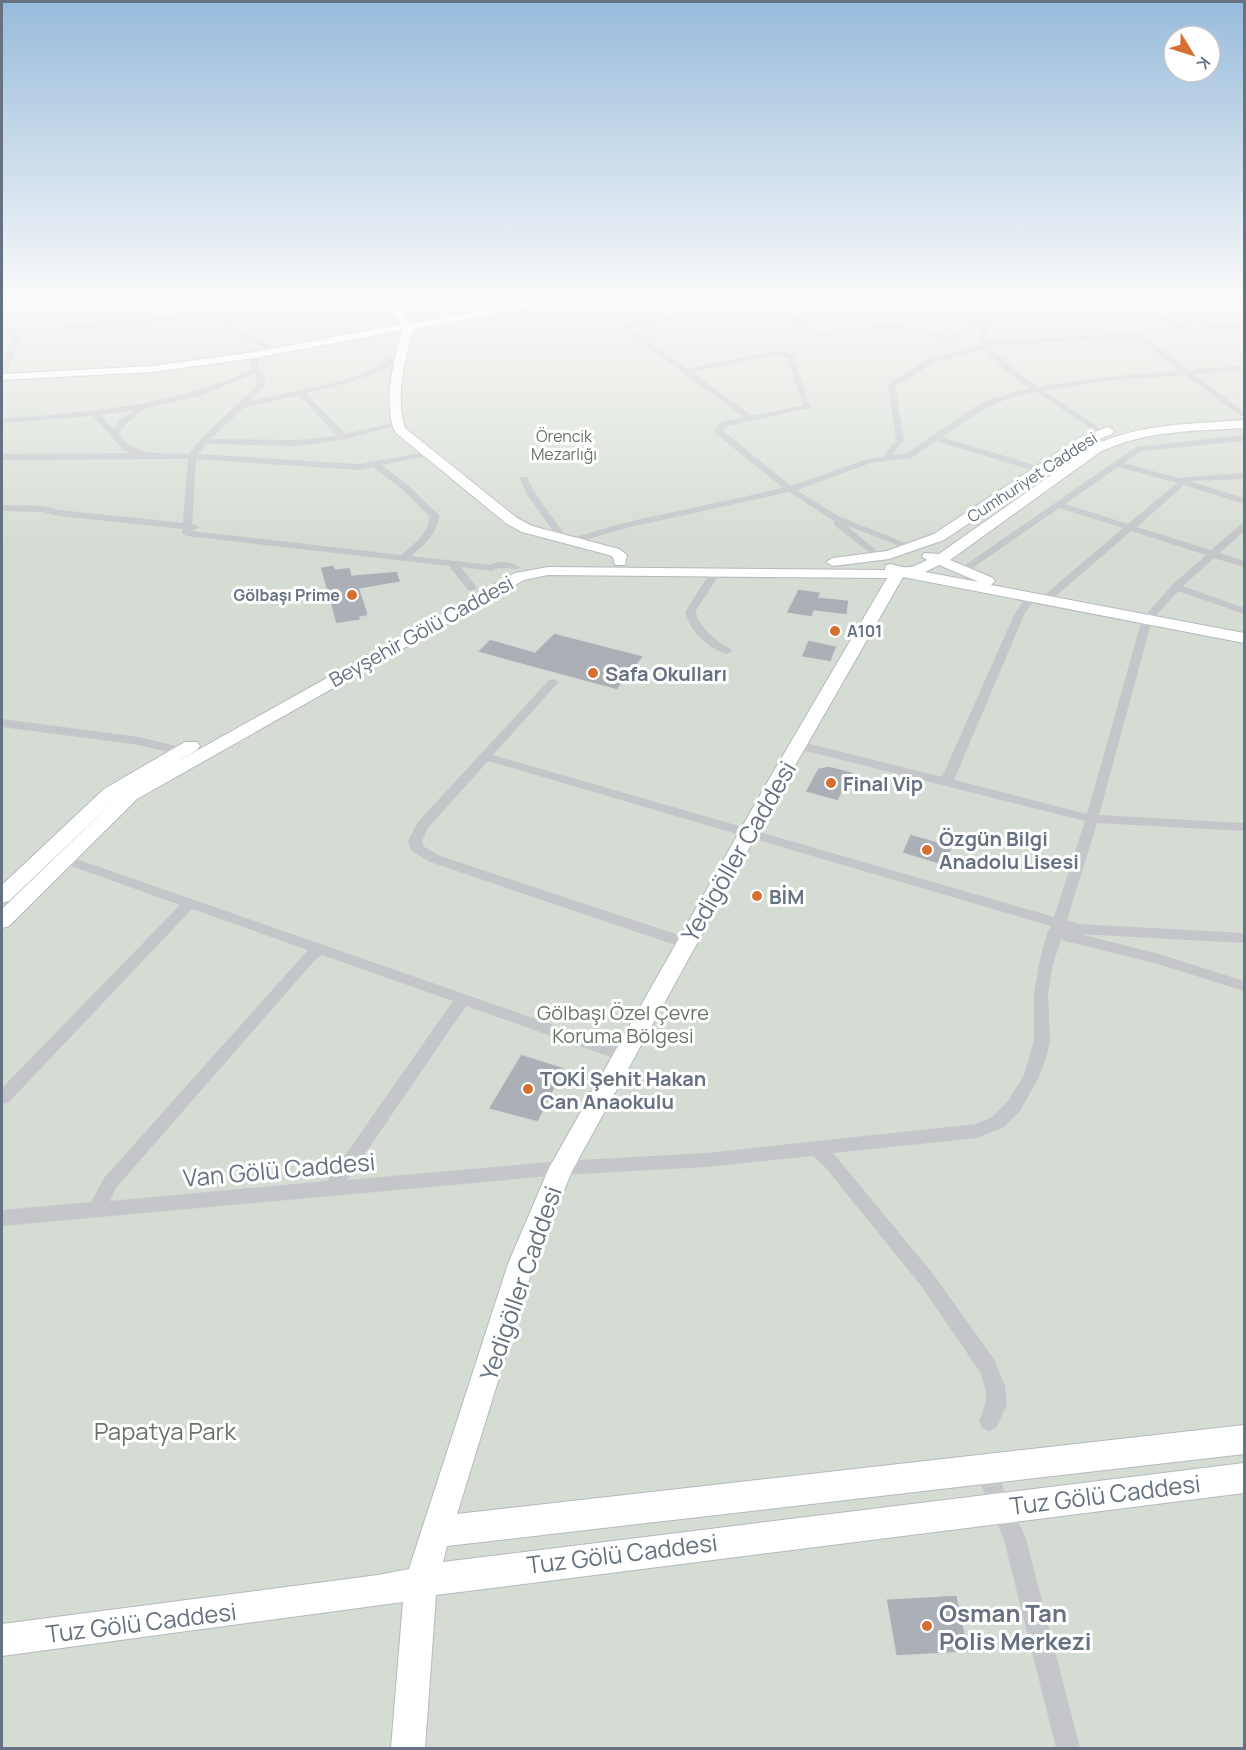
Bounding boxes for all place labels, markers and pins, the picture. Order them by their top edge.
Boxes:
place label: Gölbaşı Prime [234,584,340,606]
marker: Gölbaşı Prime [345,588,359,602]
place label: A101 [847,620,882,642]
marker: A101 [828,624,842,638]
place label: Safa Okulları [605,660,727,687]
marker: Safa Okulları [586,666,600,680]
place label: Final Vip [843,770,923,797]
marker: Final Vip [824,776,838,790]
place label: Özgün Bilgi Anadolu Lisesi [939,825,1079,875]
marker: Özgün Bilgi Anadolu Lisesi [920,843,934,857]
place label: BİM [769,883,804,910]
marker: BİM [750,889,764,903]
place label: TOKİ Şehit Hakan Can Anaokulu [540,1065,706,1115]
marker: TOKİ Şehit Hakan Can Anaokulu [521,1082,535,1096]
place label: Osman Tan Polis Merkezi [939,1596,1091,1657]
marker: Osman Tan Polis Merkezi [920,1619,934,1633]

